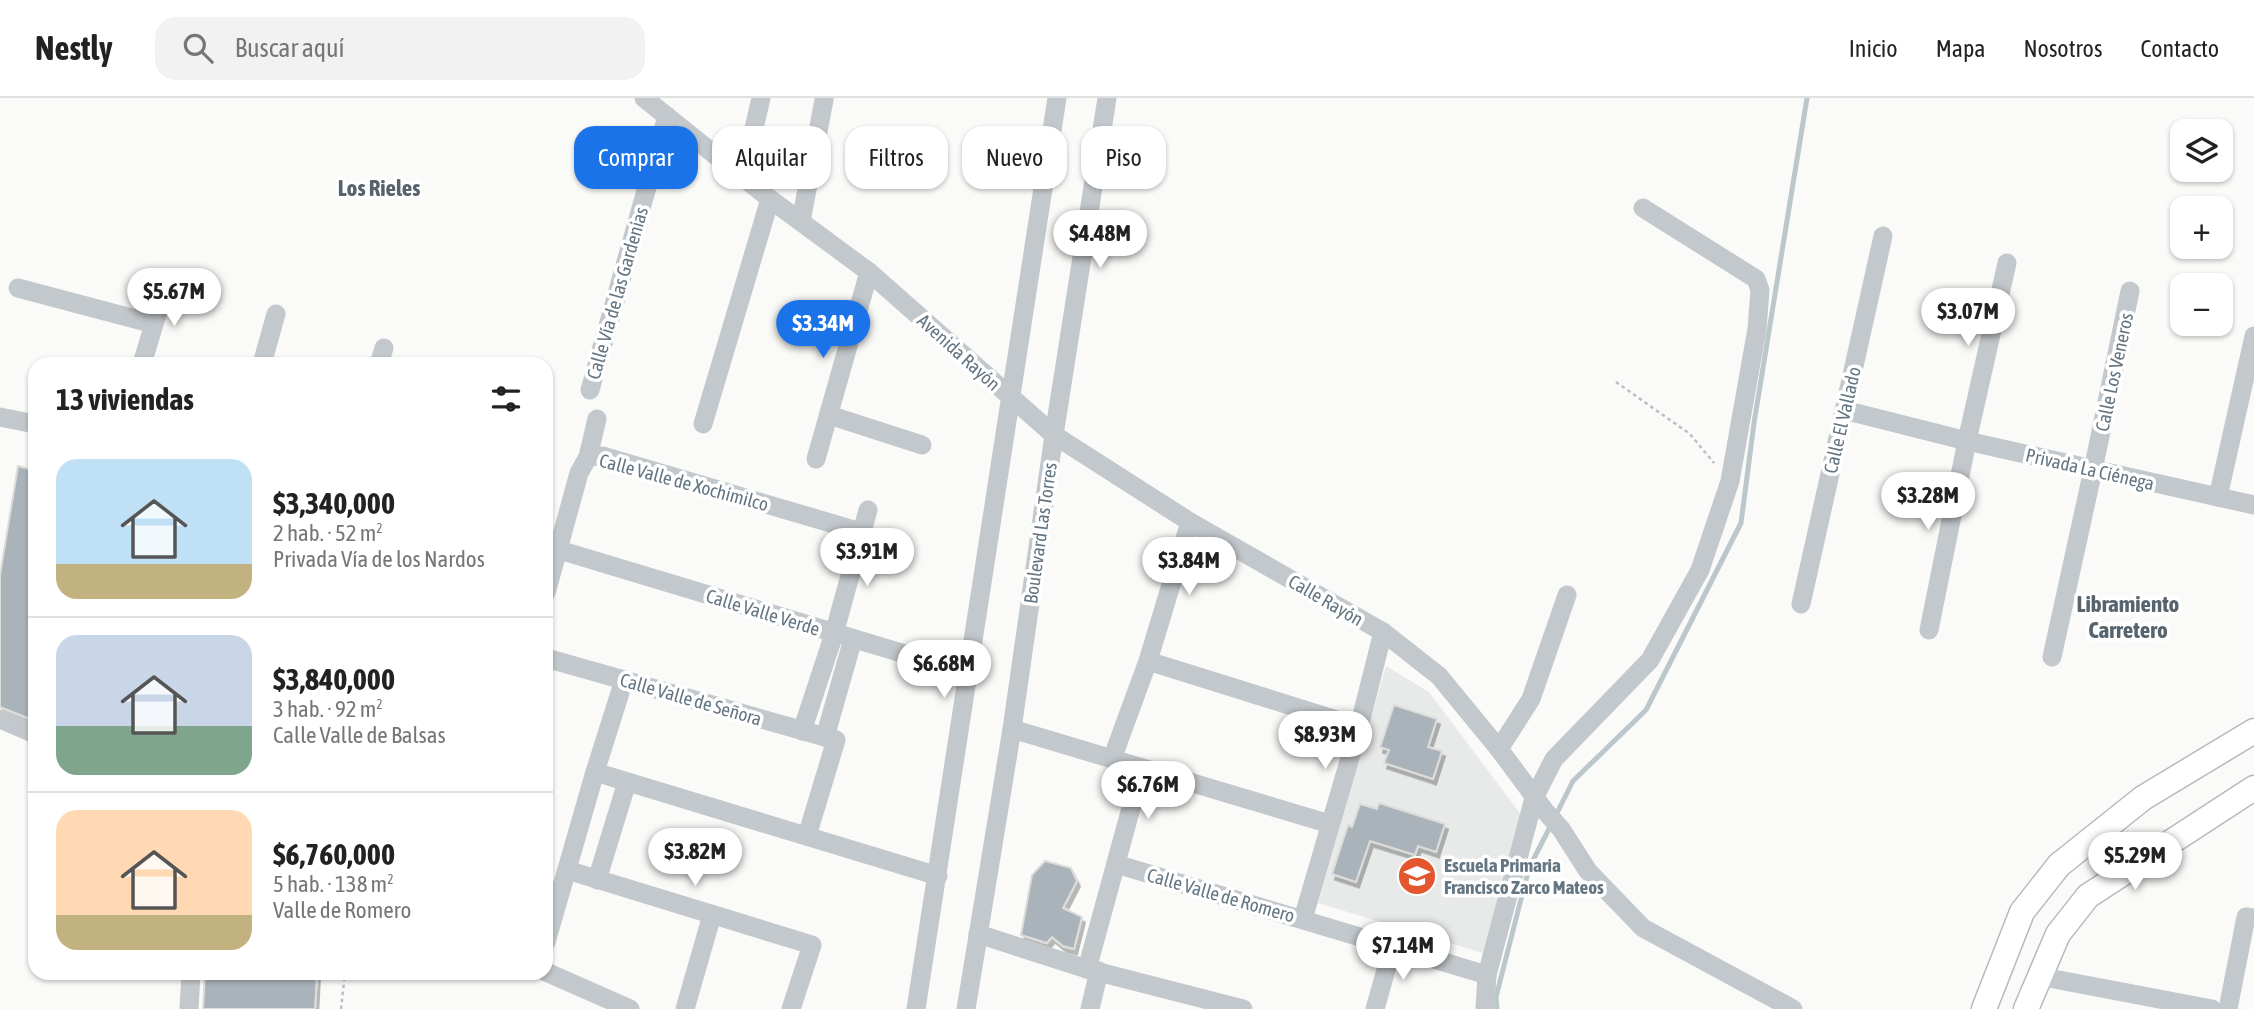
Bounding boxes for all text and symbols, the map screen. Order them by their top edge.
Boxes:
search box [155,17,645,80]
text: Nestly [35,29,113,67]
icon: search [179,29,217,67]
text: Buscar aquí [235,33,345,63]
text: Inicio [1849,35,1898,62]
text: Mapa [1936,35,1985,62]
text: Nosotros [2023,35,2102,62]
text: Contacto [2140,35,2219,62]
map controls [2170,119,2233,336]
button: layers [2170,119,2233,182]
chip: Comprar [574,126,698,189]
chip: Alquilar [712,126,831,189]
chip: Filtros [845,126,948,189]
chip: Nuevo [962,126,1067,189]
chip: Piso [1081,126,1166,189]
district label: Los Rieles [338,175,420,201]
button: + [2170,196,2233,259]
street label: Calle Vía de las Gardenias [582,204,652,382]
pin: $4.48M [1043,211,1157,270]
text: $4.48M [1069,220,1131,246]
pin: $5.67M [117,268,231,328]
button: − [2170,273,2233,336]
text: $5.67M [143,278,205,304]
pin: $3.07M [1911,288,2025,348]
text: $3.07M [1937,298,1999,324]
pin: $3.34M [766,300,880,360]
street label: Avenida Rayón [913,309,1005,395]
text: $3.34M [792,310,854,336]
street label: Calle Los Veneros [2091,310,2137,433]
street label: Calle El Vallado [1819,365,1865,475]
icon: filters [487,380,525,418]
text: 13 viviendas [56,382,194,416]
street label: Privada La Ciénega [2024,444,2156,494]
street label: Calle Valle de Xochimilco [597,449,771,515]
street label: Boulevard Las Torres [1019,461,1061,605]
pin: $3.28M [1871,472,1985,532]
text: $3.28M [1897,482,1959,508]
text: $3,340,000 [273,486,395,520]
icon: home [112,487,196,571]
text: 2 hab. · 52 m² [273,520,383,546]
pin: $3.91M [810,528,924,588]
text: $3.91M [836,538,898,564]
pin: $3.84M [1132,538,1246,597]
text: Privada Vía de los Nardos [273,546,485,572]
text: $3.84M [1158,547,1220,573]
street label: Calle Rayón [1285,570,1367,630]
street label: Calle Valle Verde [703,584,823,640]
district label: Libramiento Carretero [2077,591,2180,643]
pin: $6.68M [887,640,1001,700]
text: $6.68M [913,650,975,676]
text: $3,840,000 [273,662,395,696]
icon: home [112,663,196,747]
street label: Calle Valle de Señora [618,668,764,730]
text: 3 hab. · 92 m² [273,696,383,722]
pin: $8.93M [1268,712,1382,771]
text: $8.93M [1294,721,1356,747]
text: Calle Valle de Balsas [273,722,446,748]
pin: $6.76M [1091,762,1205,821]
text: $6.76M [1117,771,1179,797]
pin: $3.82M [638,828,752,888]
pin: $5.29M [2078,832,2192,892]
text: $6,760,000 [273,837,395,871]
icon: home [112,838,196,922]
text: $3.82M [664,838,726,864]
text: $5.29M [2104,842,2166,868]
place label: Escuela Primaria Francisco Zarco Mateos [1444,854,1604,898]
school or university icon: Escuela Primaria Francisco Zarco Mateos [1396,855,1438,897]
street label: Calle Valle de Romero [1145,863,1297,927]
text: 5 hab. · 138 m² [273,871,394,897]
text: Valle de Romero [273,897,411,923]
pin: $7.14M [1346,922,1460,982]
text: $7.14M [1372,932,1434,958]

